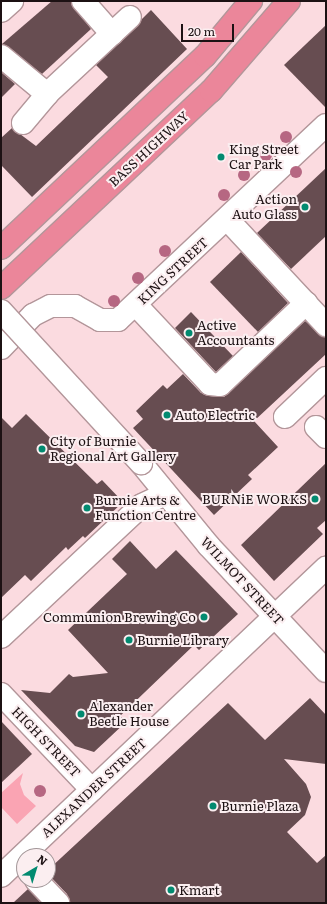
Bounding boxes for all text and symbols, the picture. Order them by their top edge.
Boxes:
scale bar [183,16,236,42]
text: 20 m [188,22,215,40]
street label: BASS HIGHWAY [106,108,192,190]
place label: King Street Car Park [229,142,299,173]
marker: King Street Car Park [216,152,226,162]
place label: Action Auto Glass [232,192,297,223]
marker: Action Auto Glass [300,202,310,212]
street label: KING STREET [135,234,211,308]
place label: Active Accountants [197,318,274,349]
marker: Active Accountants [184,328,194,338]
place label: Auto Electric [175,407,255,423]
marker: Auto Electric [162,410,172,420]
place label: City of Burnie Regional Art Gallery [50,434,176,465]
marker: City of Burnie Regional Art Gallery [37,444,47,454]
place label: BURNiE WORKS [202,491,307,507]
place label: Burnie Arts & Function Centre [95,493,196,524]
marker: BURNiE WORKS [310,494,320,504]
marker: Burnie Arts & Function Centre [82,503,92,513]
street label: WILMOT STREET [197,534,287,628]
place label: Communion Brewing Co [43,609,196,625]
marker: Communion Brewing Co [199,612,209,622]
place label: Burnie Library [137,632,229,648]
marker: Burnie Library [124,635,134,645]
place label: Alexander Beetle House [89,699,169,730]
street label: HIGH STREET [9,704,83,780]
marker: Alexander Beetle House [76,709,86,719]
street label: ALEXANDER STREET [38,735,150,841]
place label: Burnie Plaza [221,798,299,814]
marker: Burnie Plaza [208,801,218,811]
north arrow [16,848,56,888]
text: N [34,850,51,868]
place label: Kmart [179,882,220,898]
marker: Kmart [166,885,176,895]

